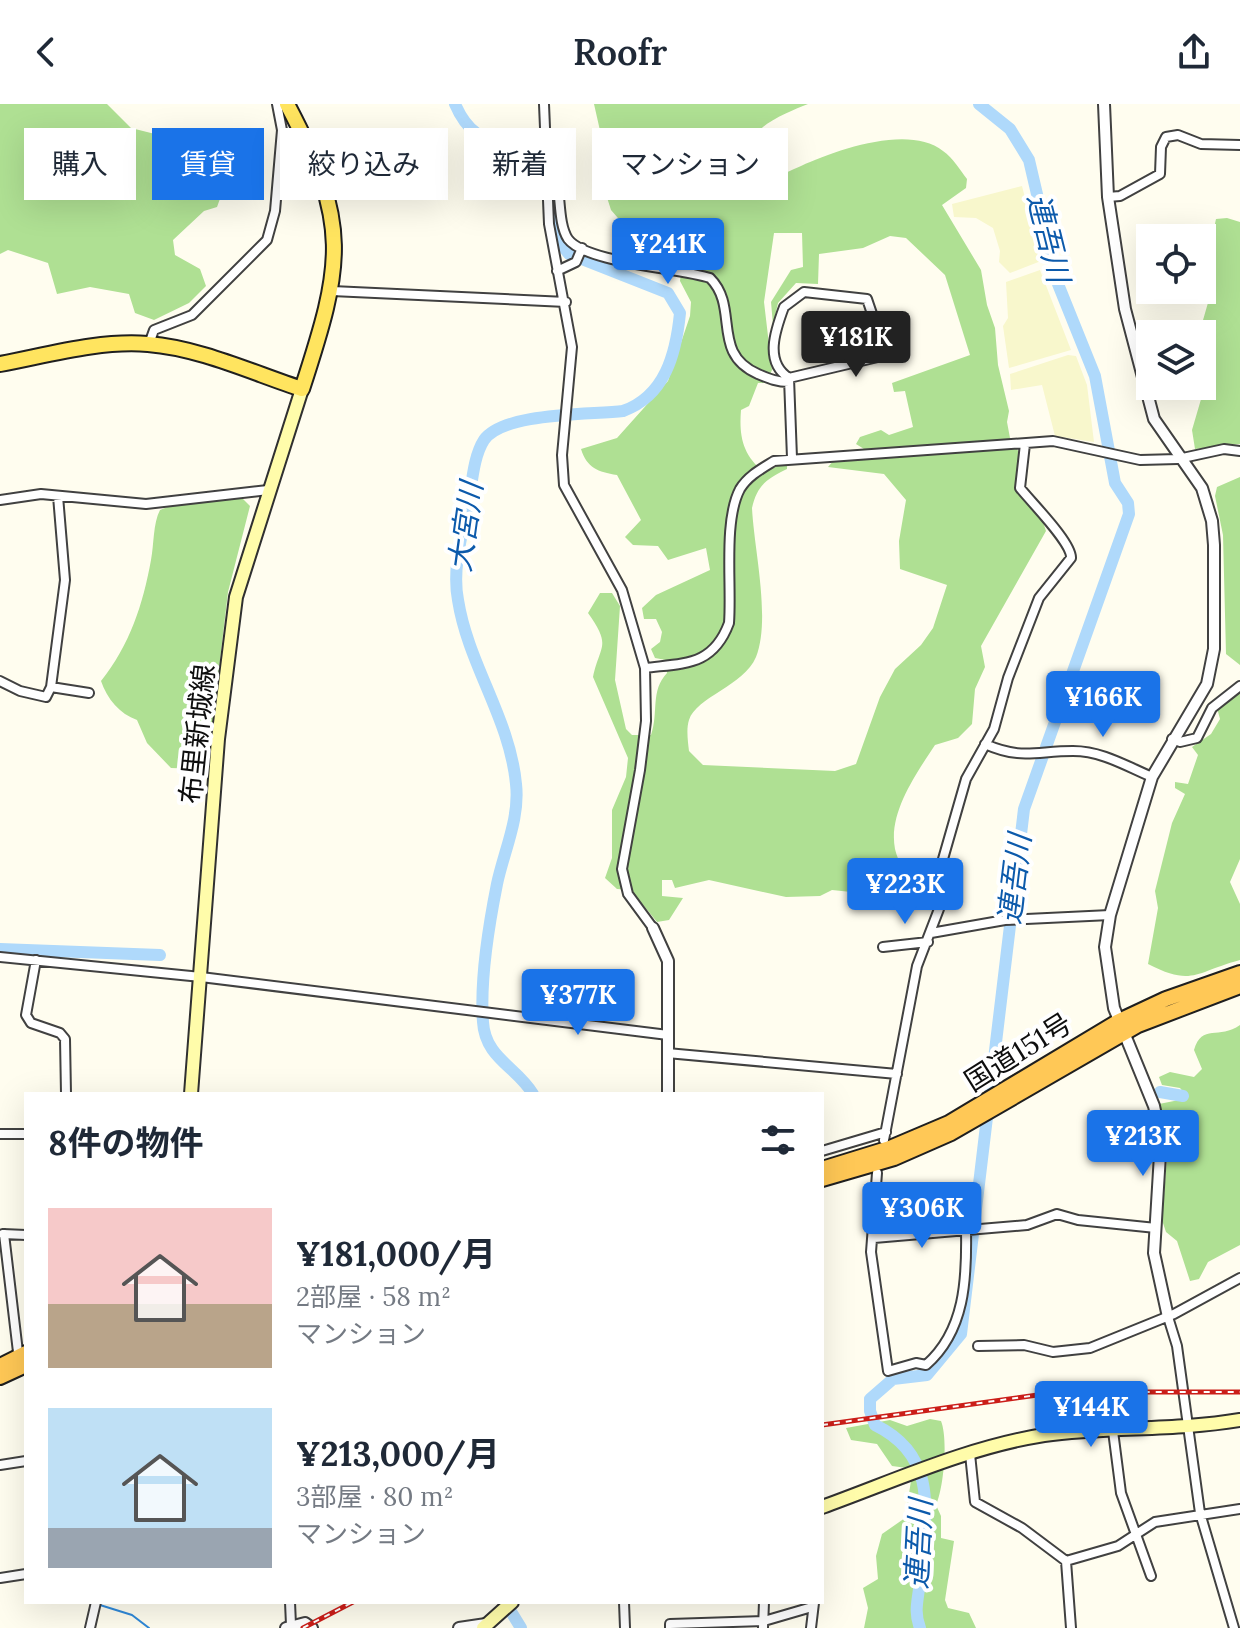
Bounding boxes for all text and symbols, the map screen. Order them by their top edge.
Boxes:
text: Roofr [573,29,667,75]
icon: back [24,30,68,74]
icon: share [1172,30,1216,74]
chip: 購入 [24,128,136,200]
chip: 賃貸 [152,128,264,200]
chip: 絞り込み [280,128,448,200]
chip: 新着 [464,128,576,200]
chip: マンション [592,128,788,200]
water label: 連吾川 [1020,189,1079,289]
pin: ¥241K [612,218,724,286]
map controls [1136,224,1216,400]
button: locate [1136,224,1216,304]
text: ¥241K [630,227,706,260]
pin: ¥181K [800,311,912,379]
text: ¥181K [819,320,893,353]
button: layers [1136,320,1216,400]
water label: 大宮川 [440,477,491,574]
street label: 布里新城線 [172,662,222,806]
pin: ¥166K [1047,671,1159,739]
text: ¥166K [1064,680,1142,713]
water label: 連吾川 [990,829,1039,926]
pin: ¥223K [849,858,961,926]
text: ¥223K [865,867,945,900]
pin: ¥377K [522,969,634,1037]
text: ¥377K [540,978,616,1011]
street label: 国道151号 [958,1005,1078,1099]
pin: ¥213K [1087,1110,1199,1178]
icon: filters [756,1118,800,1162]
text: ¥213K [1105,1119,1181,1152]
text: 8件の物件 [48,1121,203,1164]
pin: ¥306K [866,1182,978,1250]
text: ¥306K [880,1191,964,1224]
text: ¥181,000/月 [296,1232,496,1275]
icon: home [112,1240,208,1336]
text: 2部屋 · 58 m² [296,1280,451,1313]
text: マンション [296,1317,426,1350]
pin: ¥144K [1035,1381,1147,1449]
text: ¥144K [1053,1390,1129,1423]
text: ¥213,000/月 [296,1432,500,1475]
icon: home [112,1440,208,1536]
text: 3部屋 · 80 m² [296,1480,454,1513]
water label: 連吾川 [897,1495,939,1590]
text: マンション [296,1517,426,1550]

